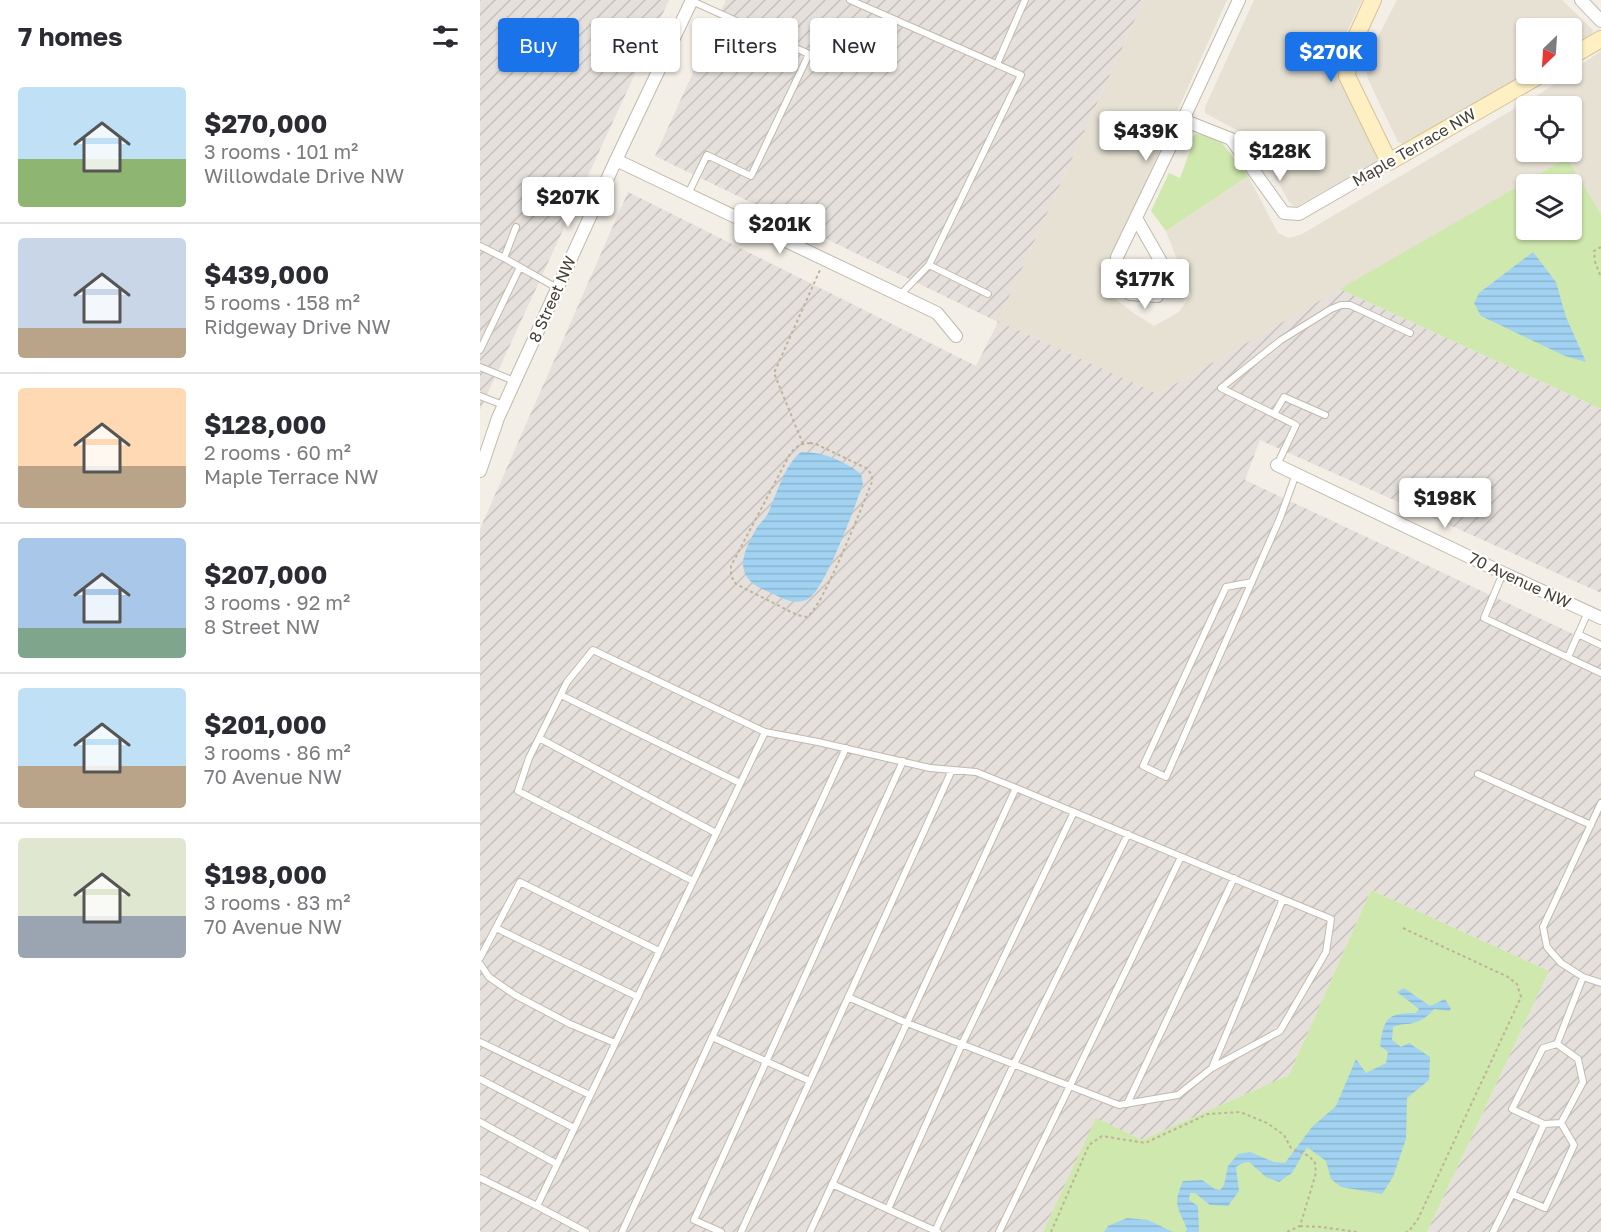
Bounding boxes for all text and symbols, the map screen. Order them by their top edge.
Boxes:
chip: Buy [498,18,579,72]
chip: Rent [591,18,680,72]
chip: Filters [692,18,798,72]
chip: New [810,18,897,72]
north arrow [1516,18,1582,84]
map controls [1516,18,1582,240]
icon: filters [429,20,462,53]
text: 7 homes [18,21,123,52]
pin: $270K [1289,32,1373,83]
text: $270K [1299,39,1363,63]
button: locate [1516,96,1582,162]
street label: Maple Terrace NW [1349,103,1479,191]
text: $270,000 [204,108,327,139]
icon: home [66,111,138,183]
pin: $439K [1104,111,1188,162]
text: $439K [1113,118,1179,142]
pin: $128K [1238,131,1322,182]
text: $128K [1248,138,1312,162]
text: 3 rooms · 101 m² [204,139,358,163]
text: Willowdale Drive NW [204,163,404,187]
button: layers [1516,174,1582,240]
pin: $207K [526,177,610,228]
text: $207K [536,184,600,208]
pin: $201K [738,204,822,255]
text: $201K [748,211,812,235]
street label: 8 Street NW [524,253,580,345]
text: $439,000 [204,259,329,290]
pin: $177K [1103,259,1187,310]
icon: home [66,262,138,334]
text: $177K [1115,266,1175,290]
text: 5 rooms · 158 m² [204,290,360,314]
text: Ridgeway Drive NW [204,314,391,338]
text: $128,000 [204,409,326,440]
icon: home [66,412,138,484]
text: 2 rooms · 60 m² [204,440,351,464]
text: Maple Terrace NW [204,464,378,488]
pin: $198K [1403,478,1487,529]
text: $198K [1413,485,1477,509]
street label: 70 Avenue NW [1466,548,1574,612]
text: $207,000 [204,559,327,590]
icon: home [66,562,138,634]
text: 3 rooms · 92 m² [204,590,350,614]
text: 8 Street NW [204,614,320,638]
text: $201,000 [204,709,327,740]
icon: home [66,712,138,784]
text: 3 rooms · 86 m² [204,740,351,764]
text: 70 Avenue NW [204,764,342,788]
text: $198,000 [204,859,327,890]
icon: home [66,862,138,934]
text: 3 rooms · 83 m² [204,890,350,914]
text: 70 Avenue NW [204,914,342,938]

